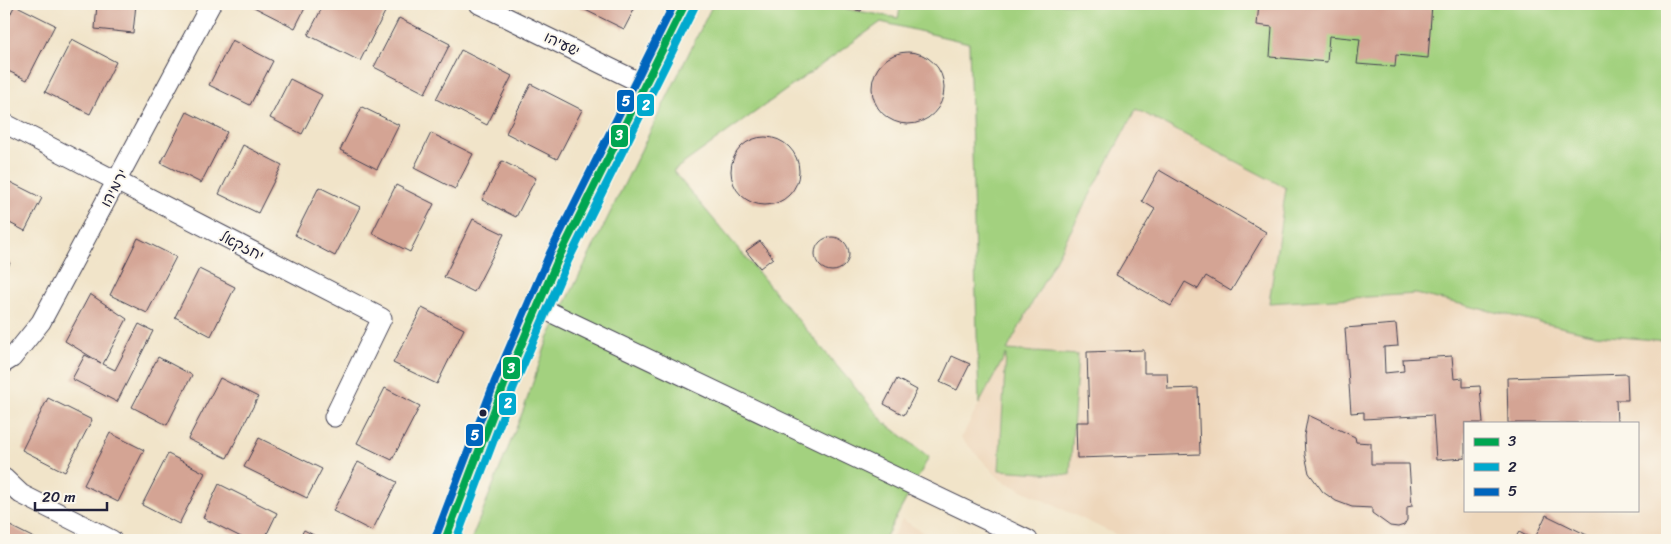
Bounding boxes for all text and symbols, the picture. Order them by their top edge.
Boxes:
street label: ישעיהו [539,24,585,64]
line badge: 5 [616,89,635,113]
text: 5 [622,89,631,114]
line badge: 2 [636,93,655,117]
text: 2 [641,93,651,118]
text: 3 [614,123,623,148]
line badge: 3 [610,124,629,148]
street label: ירמיהו [93,164,135,212]
street label: יחזקאל [215,224,269,268]
line badge: 3 [502,356,521,380]
text: 3 [506,356,515,381]
text: 2 [503,391,513,416]
line badge: 2 [498,392,517,416]
unlabelled marker [478,408,488,418]
legend [1464,422,1638,512]
line badge: 5 [465,423,484,447]
text: 5 [471,423,480,448]
text: 3 [1508,428,1516,454]
text: 2 [1508,454,1517,480]
text: 5 [1508,478,1517,504]
scale bar [35,479,108,511]
text: 20 m [42,484,76,510]

